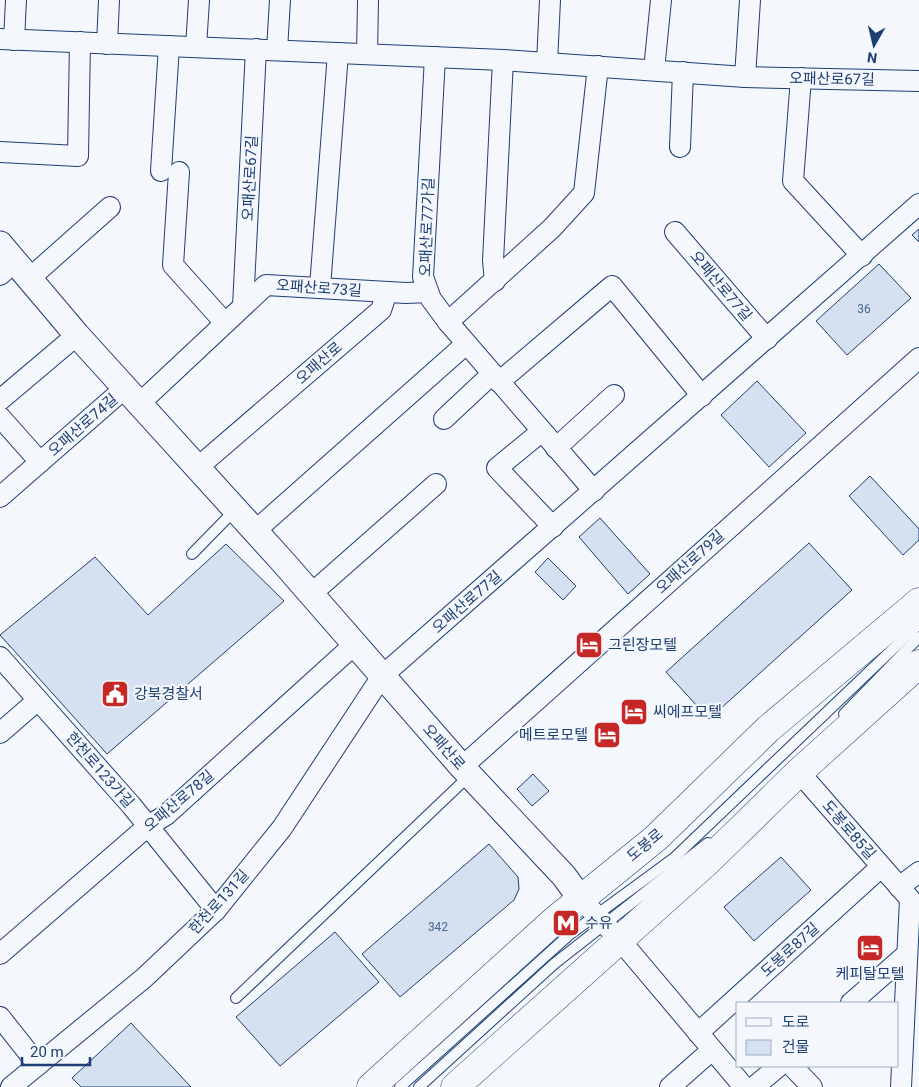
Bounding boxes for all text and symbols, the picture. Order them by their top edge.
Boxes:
north arrow [849,20,899,70]
text: N [866,49,878,66]
street label: 오패산로67길 [789,69,875,89]
street label: 오패산로67길 [239,135,261,221]
street label: 오패산로77가길 [416,177,438,277]
street label: 오패산로77길 [687,247,755,325]
street label: 오패산로73길 [276,276,362,300]
house number: 36 [857,302,871,316]
street label: 오패산로 [292,338,346,388]
street label: 오패산로74길 [45,390,121,460]
street label: 오패산로79길 [652,527,728,597]
street label: 오패산로77길 [429,567,505,637]
hotel icon: 그린장모텔 [574,630,604,660]
place label: 그린장모텔 [608,636,677,654]
public building icon: 강북경찰서 [100,679,130,709]
place label: 강북경찰서 [134,685,203,703]
hotel icon: 씨에프모텔 [619,697,649,727]
place label: 씨에프모텔 [653,703,722,721]
street label: 오패산로 [419,720,469,774]
hotel icon: 메트로모텔 [592,720,622,750]
place label: 메트로모텔 [519,726,588,744]
street label: 한천로123가길 [62,729,138,811]
street label: 오패산로78길 [140,767,218,835]
street label: 도봉로85길 [819,797,879,863]
street label: 도봉로 [623,825,667,865]
street label: 한천로131길 [185,866,253,938]
metro station icon: 수유 [551,908,581,938]
place label: 수유 [585,914,613,932]
street label: 도봉로87길 [757,919,823,981]
house number: 342 [428,920,448,934]
hotel icon: 케피탈모텔 [855,933,885,963]
place label: 케피탈모텔 [835,965,905,983]
legend [736,1002,899,1067]
text: 도로 [782,1013,810,1031]
scale bar [22,1034,90,1066]
text: 건물 [782,1038,810,1056]
text: 20 m [30,1043,64,1061]

